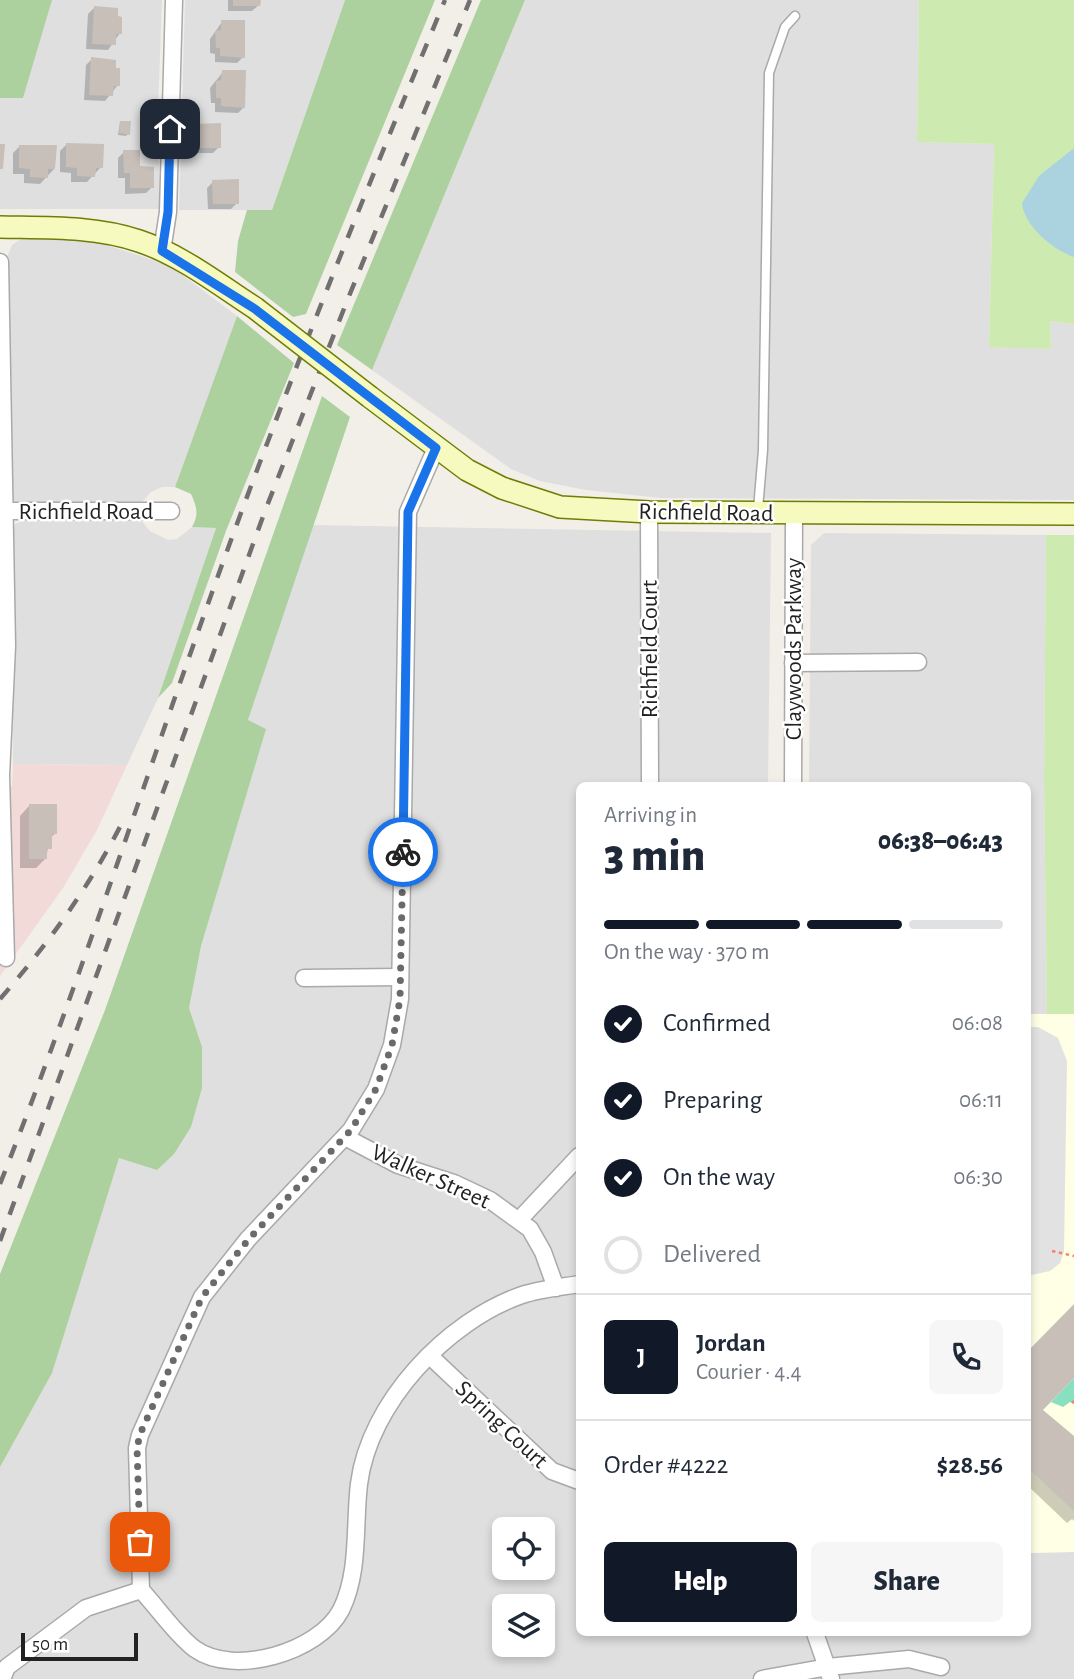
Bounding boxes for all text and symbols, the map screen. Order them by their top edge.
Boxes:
pin [140,99,200,159]
icon: home [151,110,189,148]
street label: Richfield Road [18,500,154,524]
street label: Richfield Road [638,500,774,526]
street label: Claywoods Parkway [782,558,806,740]
street label: Richfield Court [638,579,662,718]
text: Arriving in [604,804,697,827]
courier [368,817,438,887]
text: 06:38–06:43 [878,828,1003,854]
icon: bike [384,833,422,871]
text: 3 min [604,833,705,879]
text: On the way · 370 m [604,941,770,964]
icon: check [604,1005,642,1043]
text: Confirmed [663,1010,771,1036]
text: 06:08 [952,1012,1003,1035]
icon: check [604,1082,642,1120]
text: Preparing [663,1087,762,1113]
text: 06:11 [959,1089,1003,1112]
street label: Walker Street [368,1140,494,1214]
icon: check [604,1159,642,1197]
text: On the way [663,1164,775,1190]
text: 06:30 [953,1166,1003,1189]
text: Delivered [663,1241,761,1267]
button: phone [929,1320,1003,1394]
text: Jordan [696,1330,766,1356]
text: J [637,1344,645,1370]
text: Courier · 4.4 [696,1361,802,1384]
street label: Spring Court [451,1376,552,1473]
text: Order #4222 [604,1452,728,1478]
text: $28.56 [936,1452,1003,1478]
pin [110,1512,170,1572]
map controls [492,1517,555,1657]
button: locate [492,1517,555,1580]
icon: bag [121,1523,159,1561]
button: Help [604,1542,797,1622]
button: Share [811,1542,1003,1622]
button: layers [492,1594,555,1657]
scale bar [21,1630,138,1662]
text: 50 m [32,1635,68,1654]

